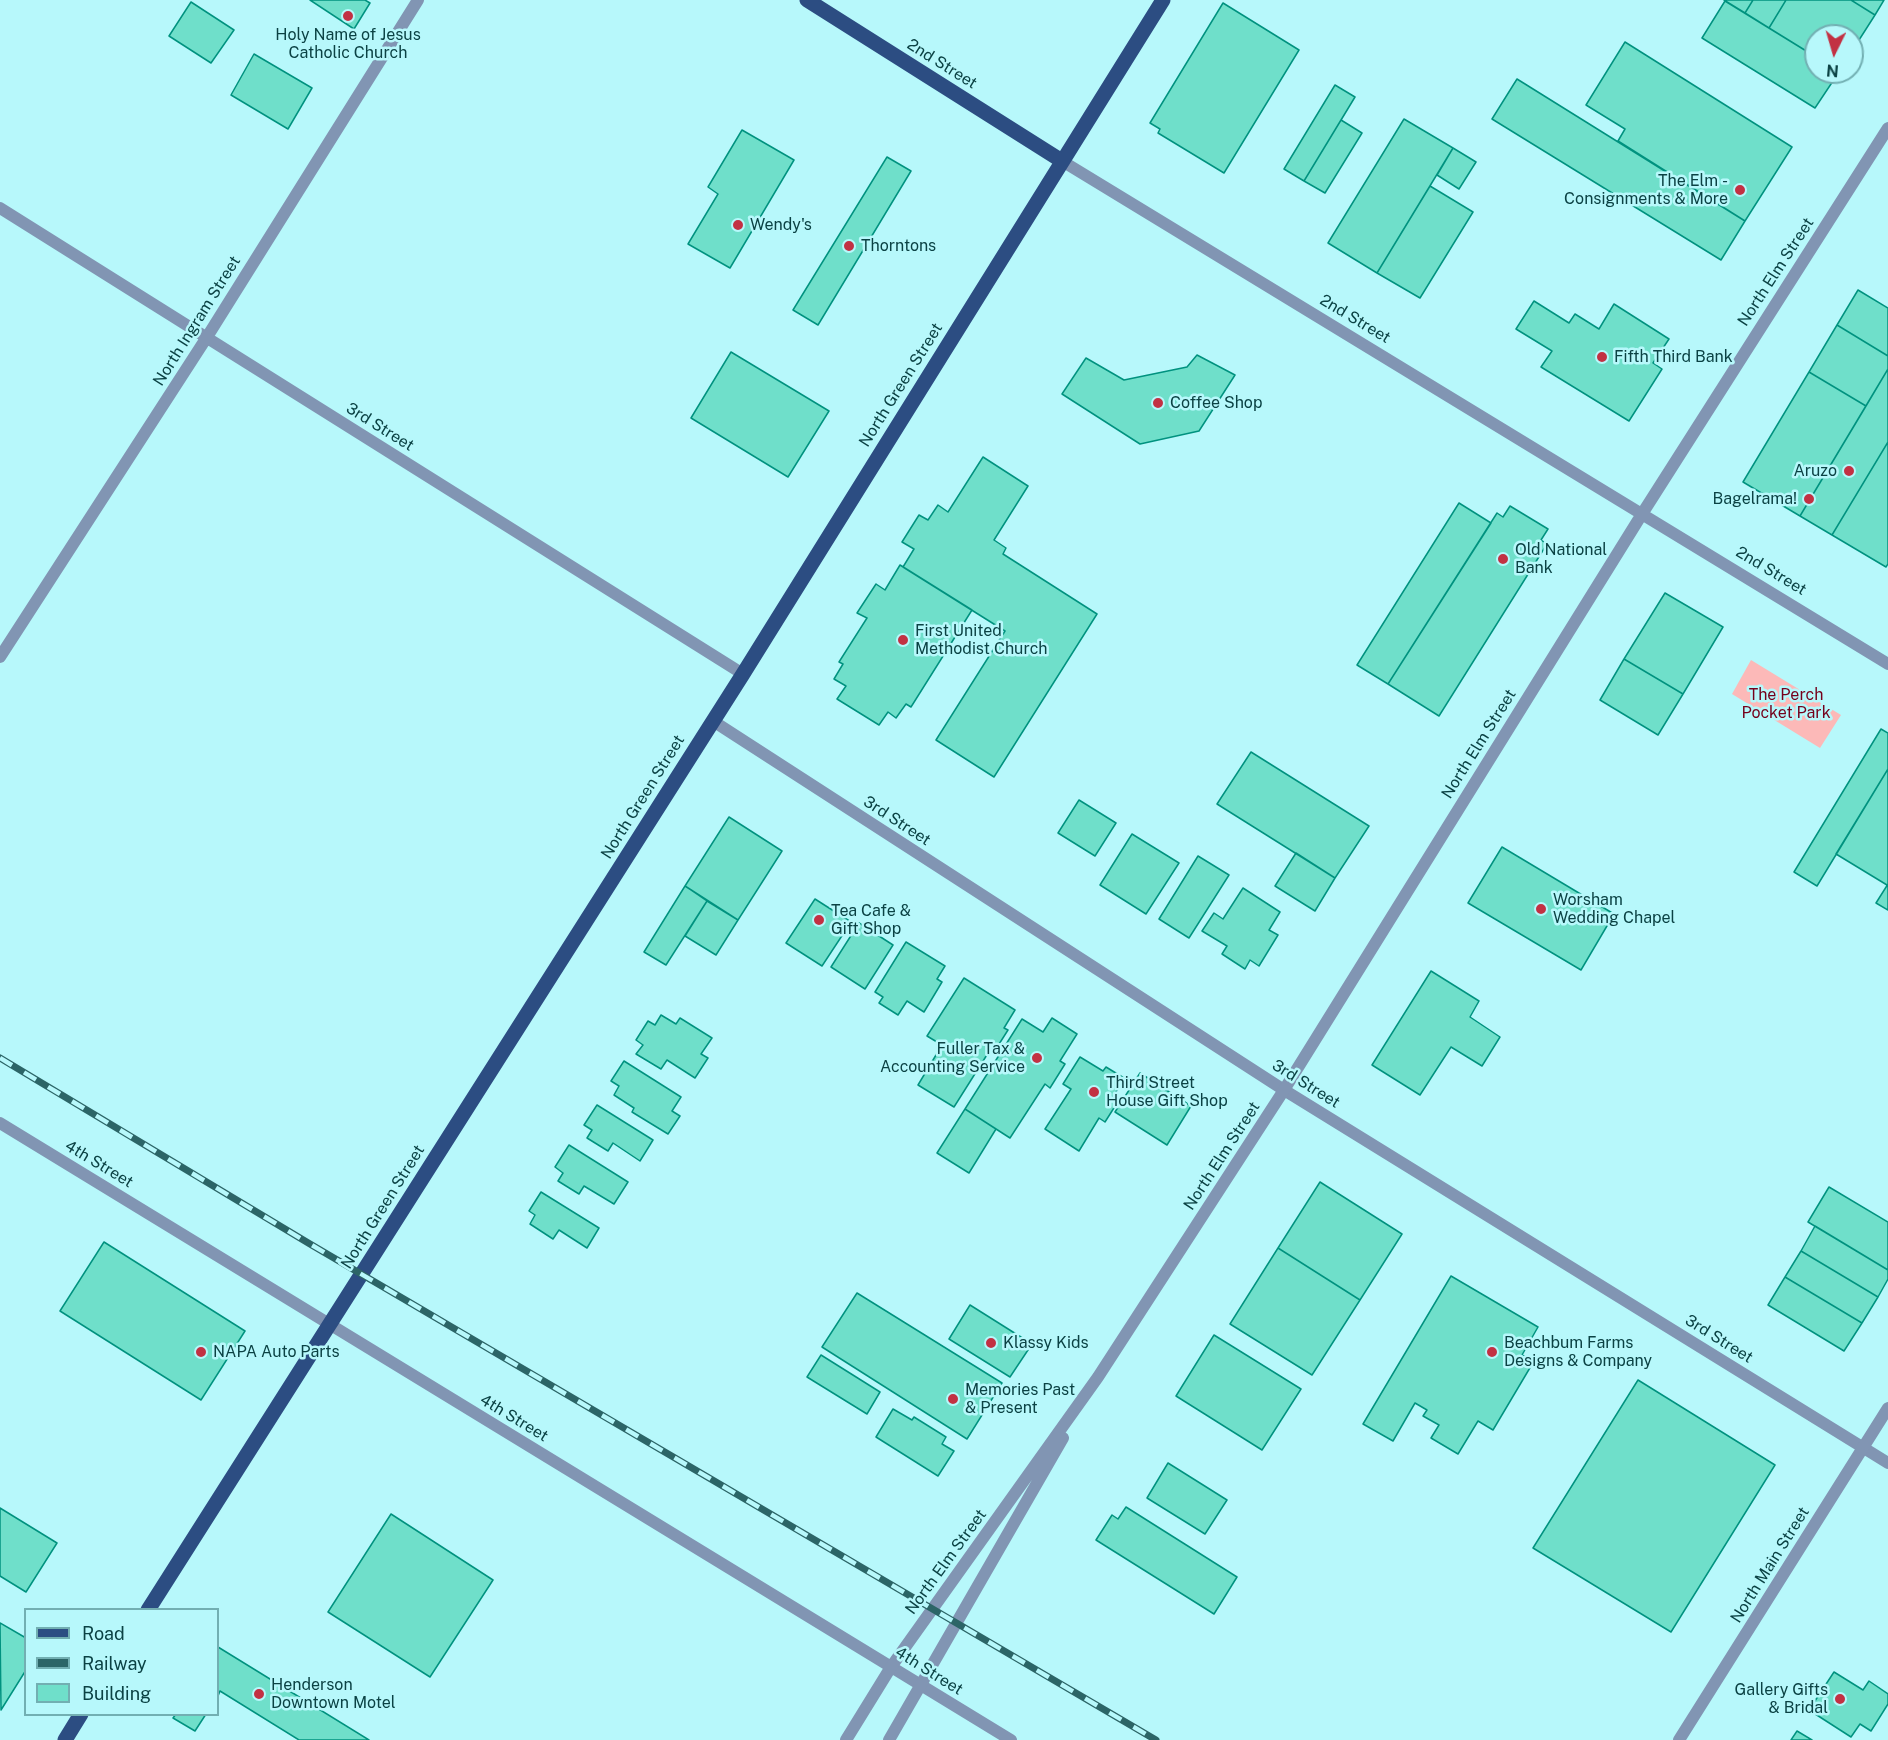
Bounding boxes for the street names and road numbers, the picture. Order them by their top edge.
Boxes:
street label: 2nd Street [903,35,981,93]
street label: North Elm Street [1734,214,1818,330]
street label: North Ingram Street [149,253,245,389]
street label: 2nd Street [1316,290,1394,348]
street label: North Green Street [855,320,947,450]
street label: 3rd Street [343,399,417,455]
street label: 2nd Street [1732,542,1810,600]
street label: North Elm Street [1438,686,1520,802]
street label: North Green Street [597,732,689,862]
street label: 3rd Street [860,792,934,850]
street label: 3rd Street [1269,1056,1343,1112]
street label: North Elm Street [1180,1098,1264,1214]
street label: 4th Street [61,1136,137,1192]
street label: North Green Street [337,1142,429,1272]
street label: 3rd Street [1682,1311,1756,1367]
street label: 4th Street [476,1390,552,1446]
street label: North Main Street [1727,1503,1813,1627]
street label: North Elm Street [901,1506,991,1618]
street label: 4th Street [892,1643,966,1699]

